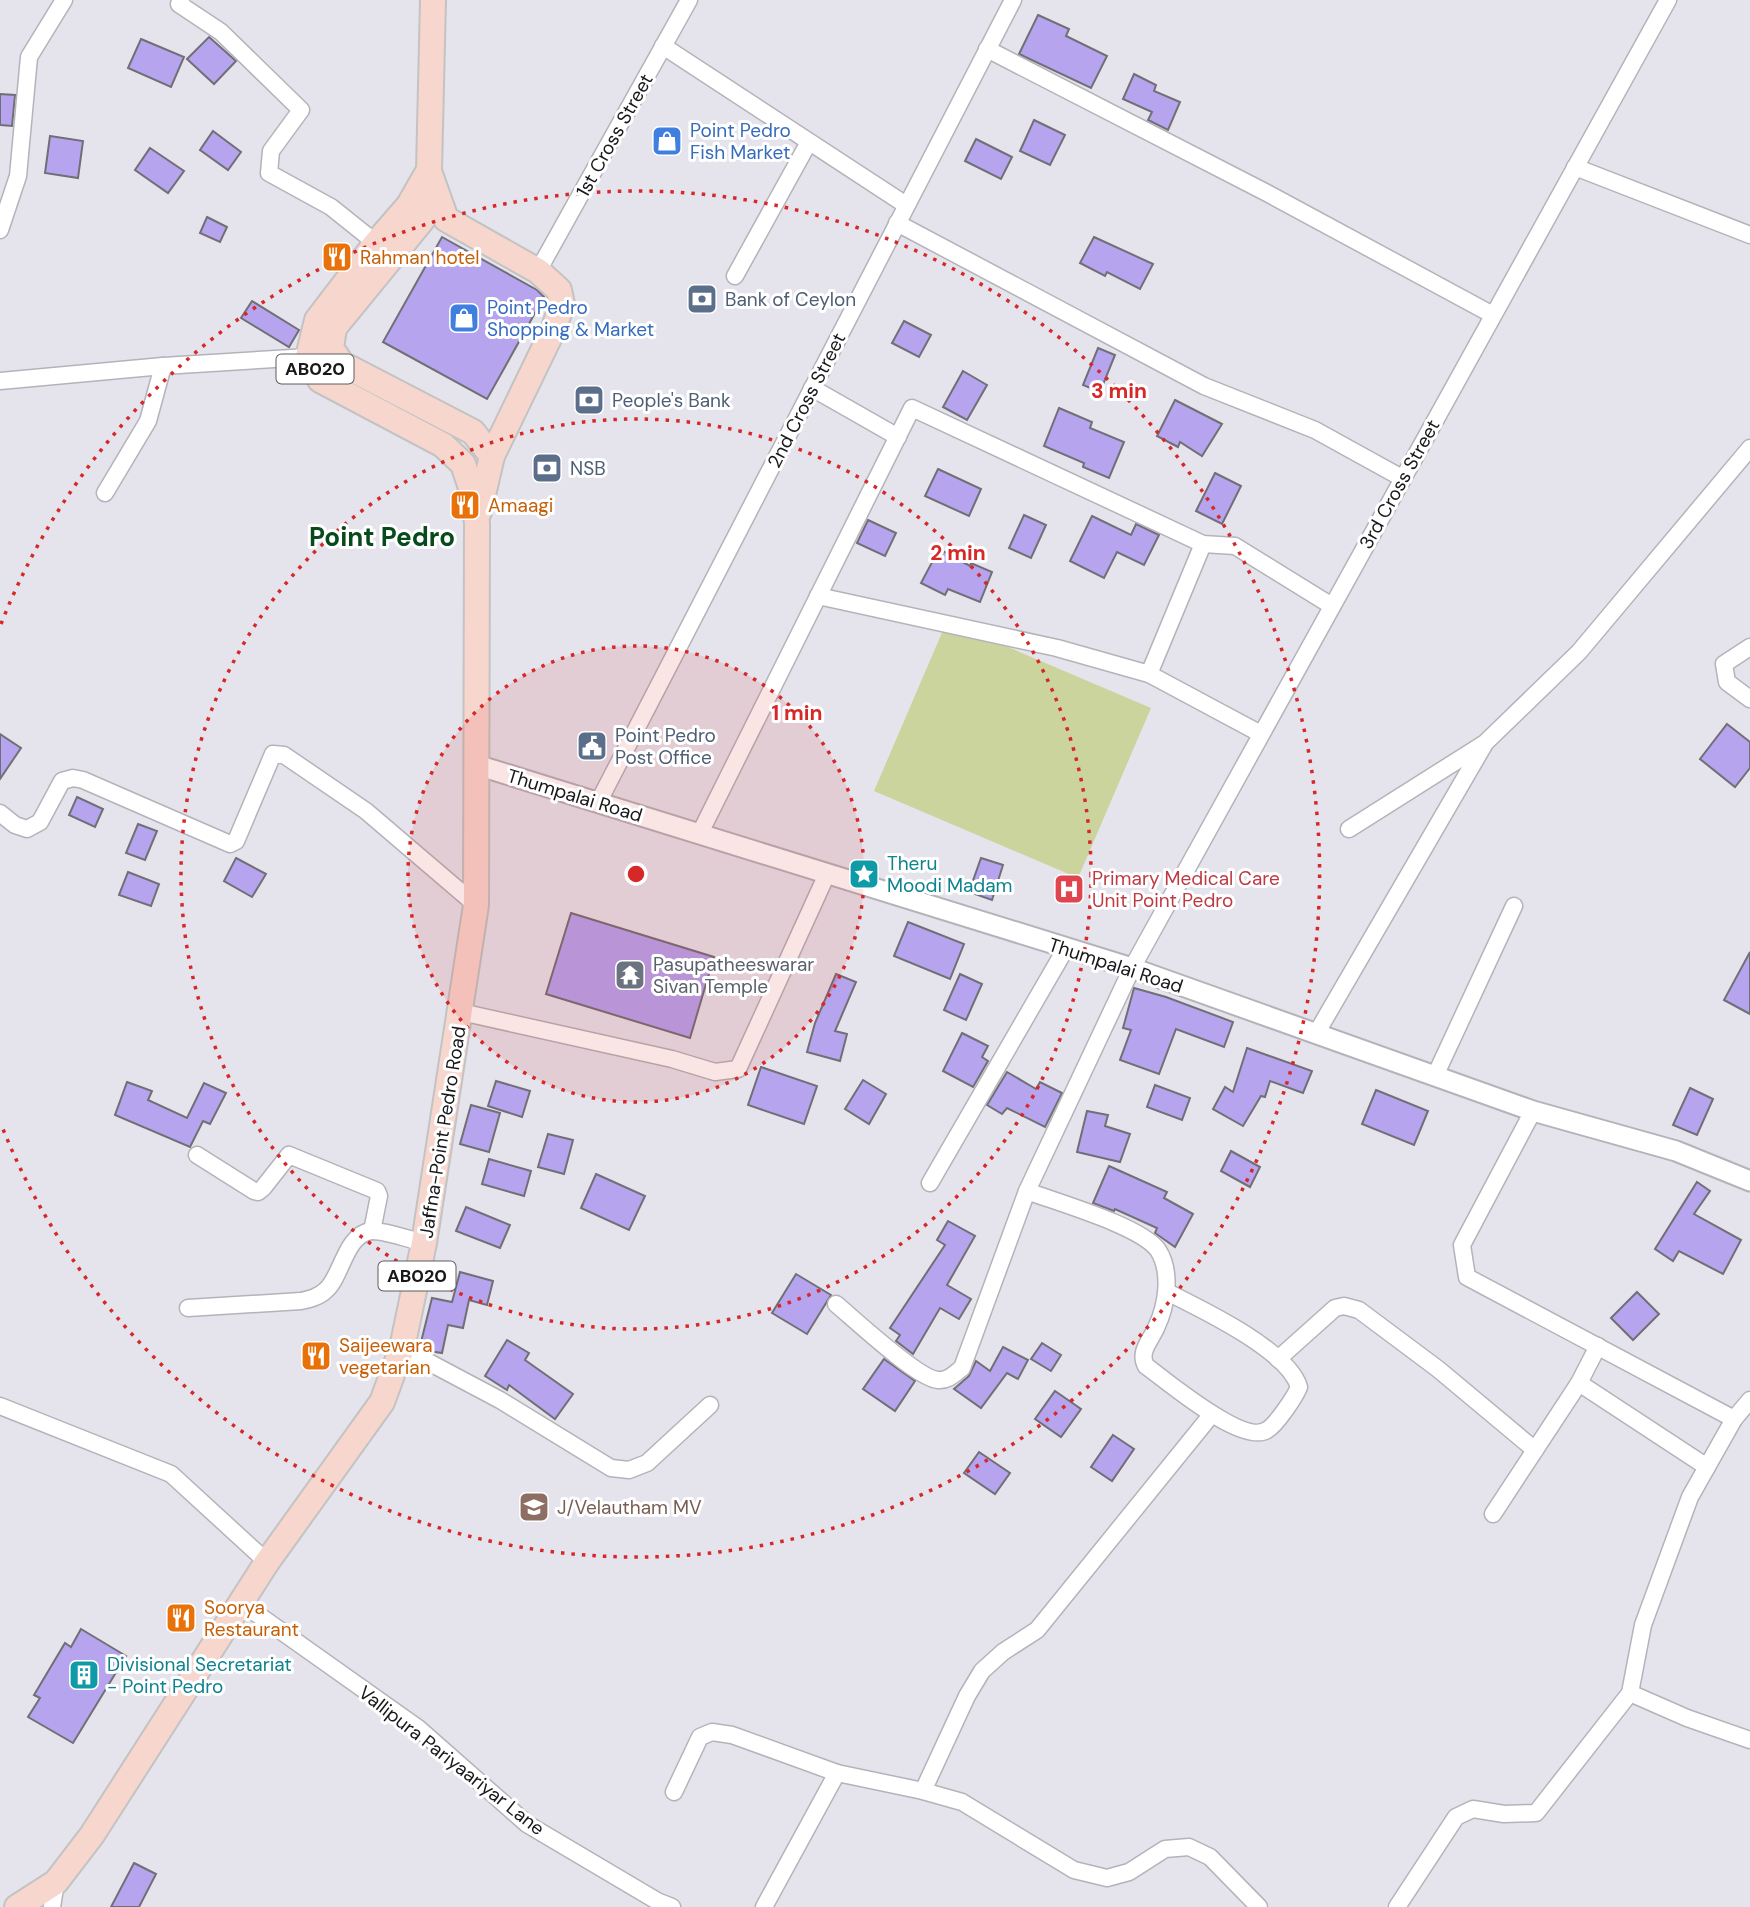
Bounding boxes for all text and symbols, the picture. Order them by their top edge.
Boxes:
street label: 1st Cross Street [570,69,659,201]
place label: Point Pedro Fish Market [690,118,791,165]
shop icon: Point Pedro Fish Market [650,124,684,158]
restaurant icon: Rahman hotel [320,240,354,274]
place label: Rahman hotel [360,245,480,270]
bank icon: Bank of Ceylon [685,282,719,316]
place label: Bank of Ceylon [725,287,856,312]
place label: Point Pedro Shopping & Market [487,295,654,342]
shop icon: Point Pedro Shopping & Market [447,301,481,335]
street label: 2nd Cross Street [762,328,851,472]
road number: AB020 [276,354,354,384]
text: 3 min [1091,377,1147,405]
bank icon: People's Bank [572,383,606,417]
place label: People's Bank [612,388,731,413]
street label: 3rd Cross Street [1353,415,1445,553]
bank icon: NSB [530,451,564,485]
place label: NSB [570,456,606,481]
restaurant icon: Amaagi [448,488,482,522]
place label: Amaagi [488,493,553,518]
district label: Point Pedro [309,520,455,554]
text: 2 min [930,539,986,567]
text: 1 min [771,699,823,727]
place label: Point Pedro Post Office [615,723,716,770]
public building icon: Point Pedro Post Office [575,729,609,763]
street label: Thumpalai Road [504,763,645,828]
place label: Theru Moodi Madam [887,851,1013,898]
place icon: Theru Moodi Madam [847,857,881,891]
centre of rings [624,862,648,886]
place label: Primary Medical Care Unit Point Pedro [1092,866,1280,913]
hospital icon: Primary Medical Care Unit Point Pedro [1052,872,1086,906]
street label: Thumpalai Road [1045,932,1186,999]
place label: Pasupatheeswarar Sivan Temple [653,952,814,999]
temple icon: Pasupatheeswarar Sivan Temple [613,958,647,992]
street label: Jaffna-Point Pedro Road [413,1024,472,1240]
road number: AB020 [378,1261,456,1290]
place label: Saijeewara vegetarian [339,1333,433,1380]
restaurant icon: Saijeewara vegetarian [299,1339,333,1373]
school or university icon: J/Velautham MV [517,1490,551,1524]
place label: J/Velautham MV [557,1495,702,1520]
place label: Soorya Restaurant [204,1595,299,1642]
restaurant icon: Soorya Restaurant [164,1601,198,1635]
place label: Divisional Secretariat - Point Pedro [107,1652,292,1699]
building icon: Divisional Secretariat - Point Pedro [67,1658,101,1692]
street label: Vallipura Pariyaariyar Lane [354,1680,550,1841]

